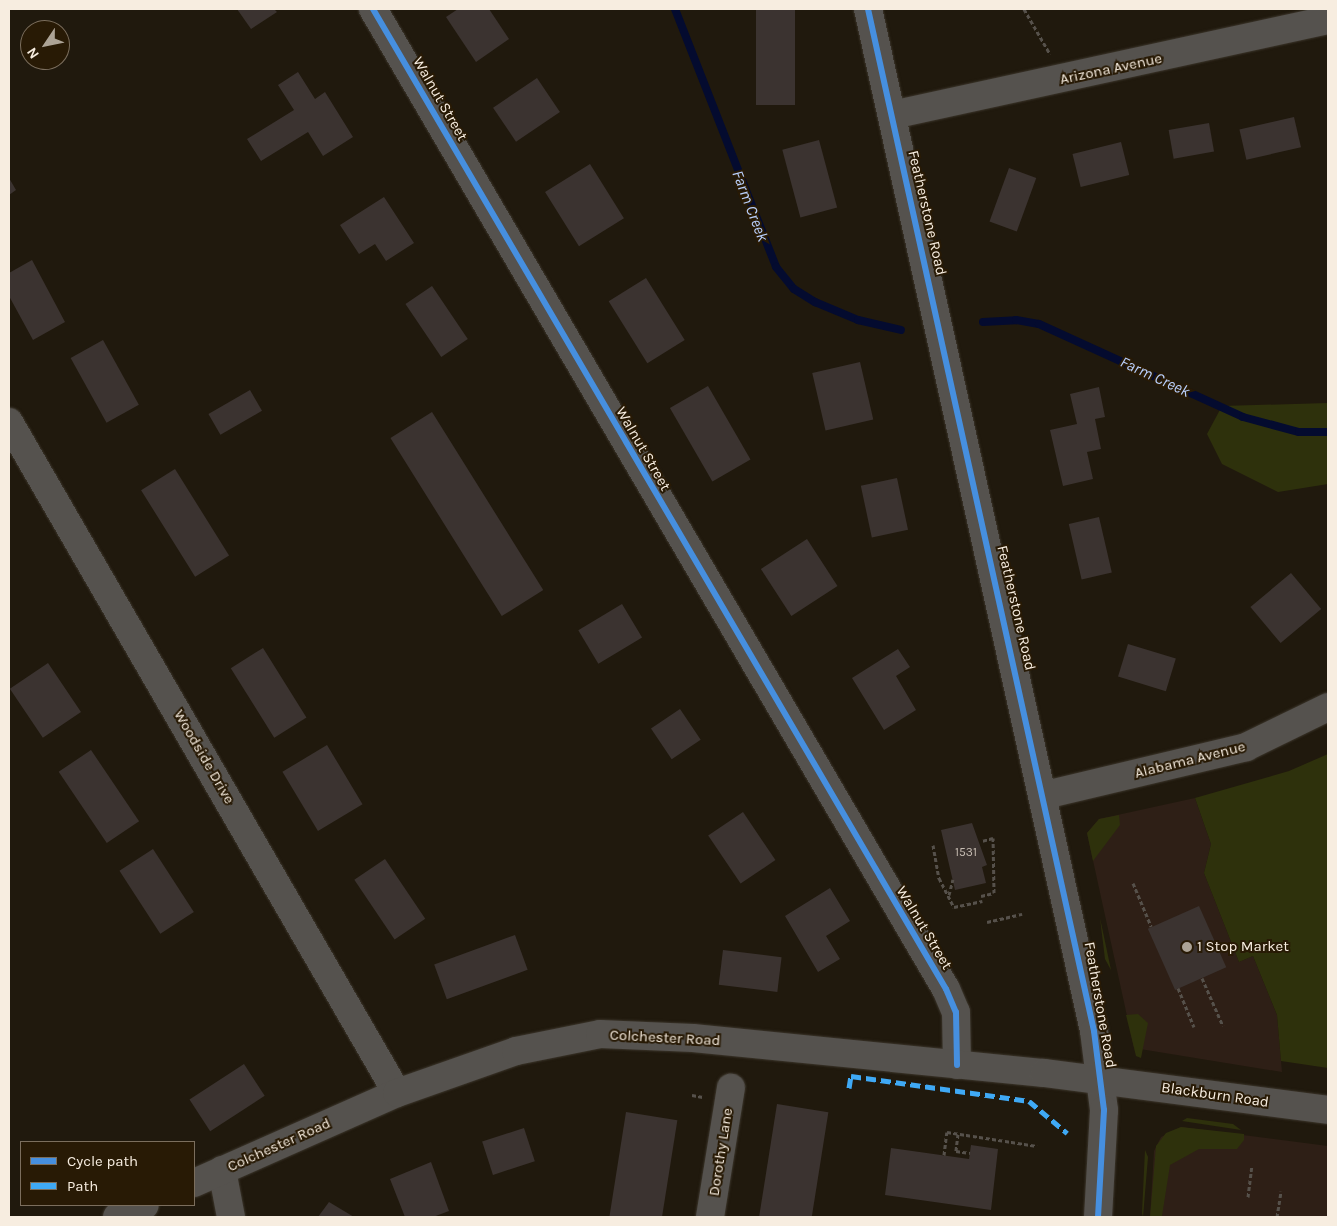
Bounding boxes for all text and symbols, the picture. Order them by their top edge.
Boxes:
north arrow [20,20,70,70]
text: N [23,44,43,62]
street label: Arizona Avenue [1058,49,1164,89]
street label: Walnut Street [409,54,471,144]
street label: Featherstone Road [904,149,950,277]
water label: Farm Creek [728,168,772,244]
water label: Farm Creek [1117,352,1193,402]
street label: Walnut Street [612,404,674,494]
street label: Featherstone Road [993,544,1039,672]
street label: Woodside Drive [170,707,238,807]
street label: Alabama Avenue [1133,738,1247,782]
house number: 1531 [955,846,977,860]
street label: Walnut Street [892,883,956,973]
place label: 1 Stop Market [1197,938,1289,956]
street label: Featherstone Road [1080,941,1120,1069]
marker: 1 Stop Market [1181,941,1193,953]
street label: Colchester Road [609,1026,721,1050]
street label: Blackburn Road [1160,1079,1270,1111]
street label: Dorothy Lane [705,1107,737,1197]
street label: Colchester Road [225,1114,333,1176]
legend [20,1141,195,1206]
text: Cycle path [67,1152,138,1170]
text: Path [67,1177,98,1195]

